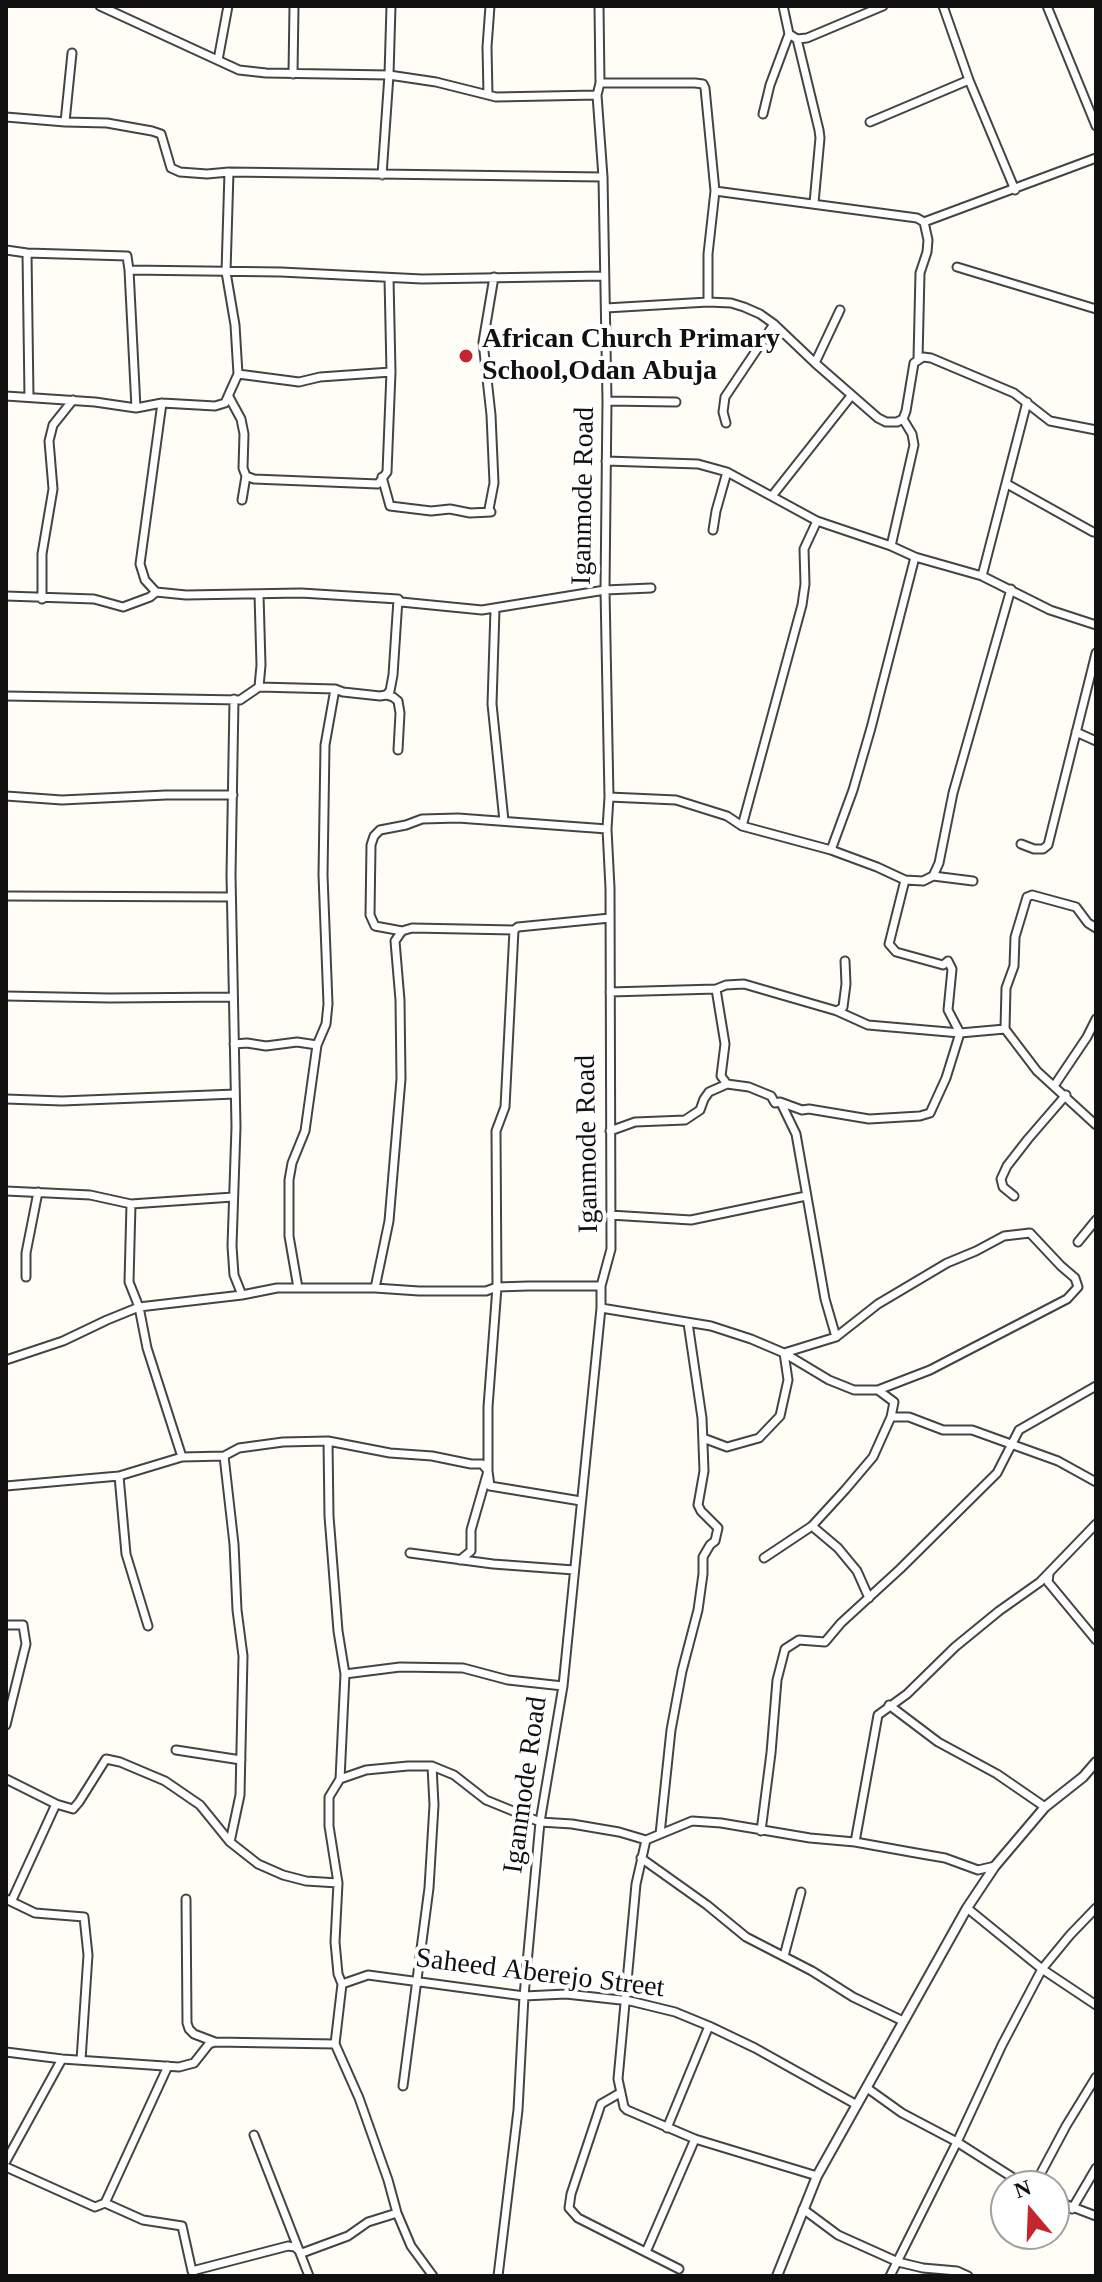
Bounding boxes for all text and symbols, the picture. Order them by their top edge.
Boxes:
place label: African Church Primary School,Odan Abuja [482,323,780,389]
marker: African Church Primary School,Odan Abuja [457,347,475,365]
street label: Iganmode Road [566,407,602,585]
street label: Iganmode Road [570,1055,606,1233]
street label: Iganmode Road [497,1694,555,1876]
street label: Saheed Aberejo Street [414,1942,666,2006]
north arrow [990,2170,1070,2250]
text: N [1011,2174,1034,2203]

